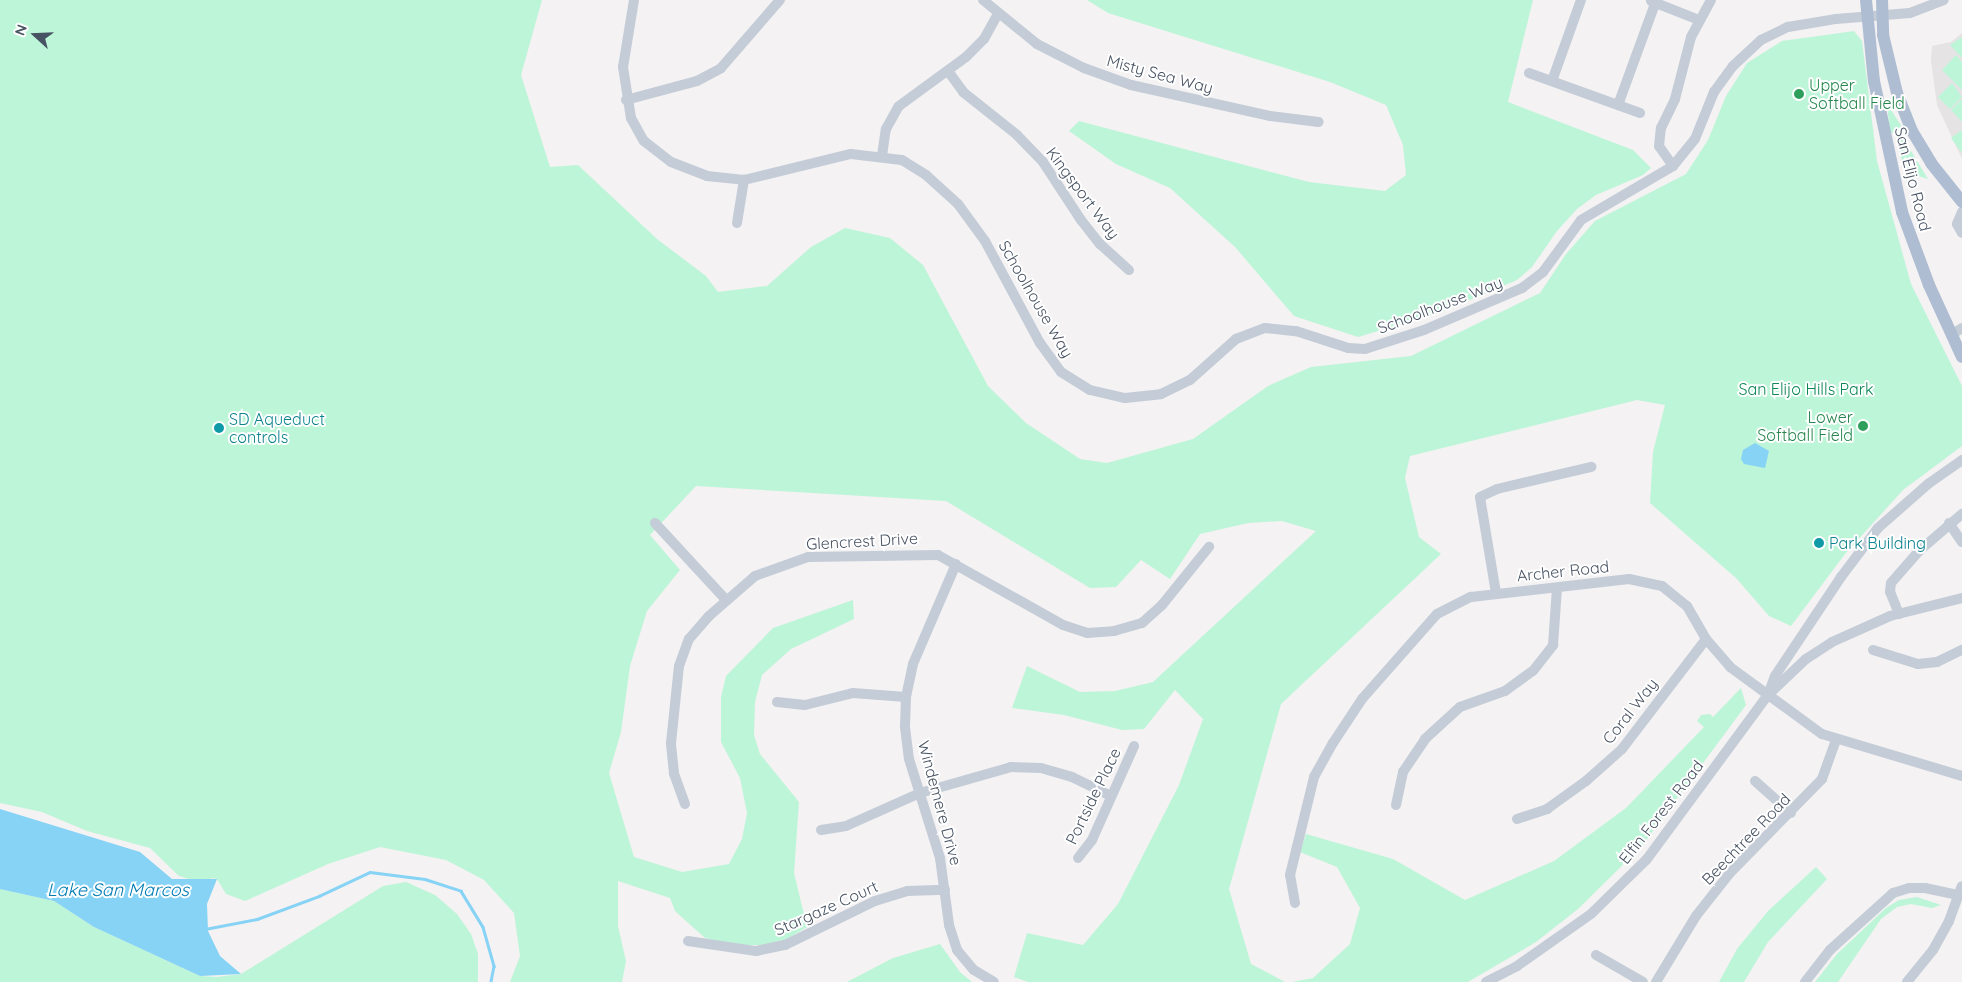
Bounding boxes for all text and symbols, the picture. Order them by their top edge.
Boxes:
north arrow [10,10,60,60]
text: N [11,22,31,38]
street label: Misty Sea Way [1105,51,1215,97]
place label: Upper Softball Field [1809,75,1905,113]
marker: Upper Softball Field [1793,88,1805,100]
street label: San Elijo Road [1891,125,1935,233]
street label: Kingsport Way [1042,143,1124,243]
street label: Schoolhouse Way [995,237,1077,361]
street label: Schoolhouse Way [1375,272,1505,338]
park label: San Elijo Hills Park [1739,379,1873,399]
place label: Lower Softball Field [1757,407,1853,445]
place label: SD Aqueduct controls [229,409,325,447]
marker: Lower Softball Field [1857,420,1869,432]
marker: SD Aqueduct controls [213,422,225,434]
street label: Glencrest Drive [806,528,918,554]
place label: Park Building [1829,533,1926,553]
marker: Park Building [1813,537,1825,549]
street label: Archer Road [1516,557,1610,585]
street label: Coral Way [1598,674,1662,748]
street label: Windemere Drive [914,739,966,867]
street label: Portside Place [1061,745,1125,847]
street label: Elfin Forest Road [1615,756,1707,868]
street label: Beechtree Road [1698,789,1794,889]
street label: Stargaze Court [771,877,881,939]
water label: Lake San Marcos [47,879,189,901]

